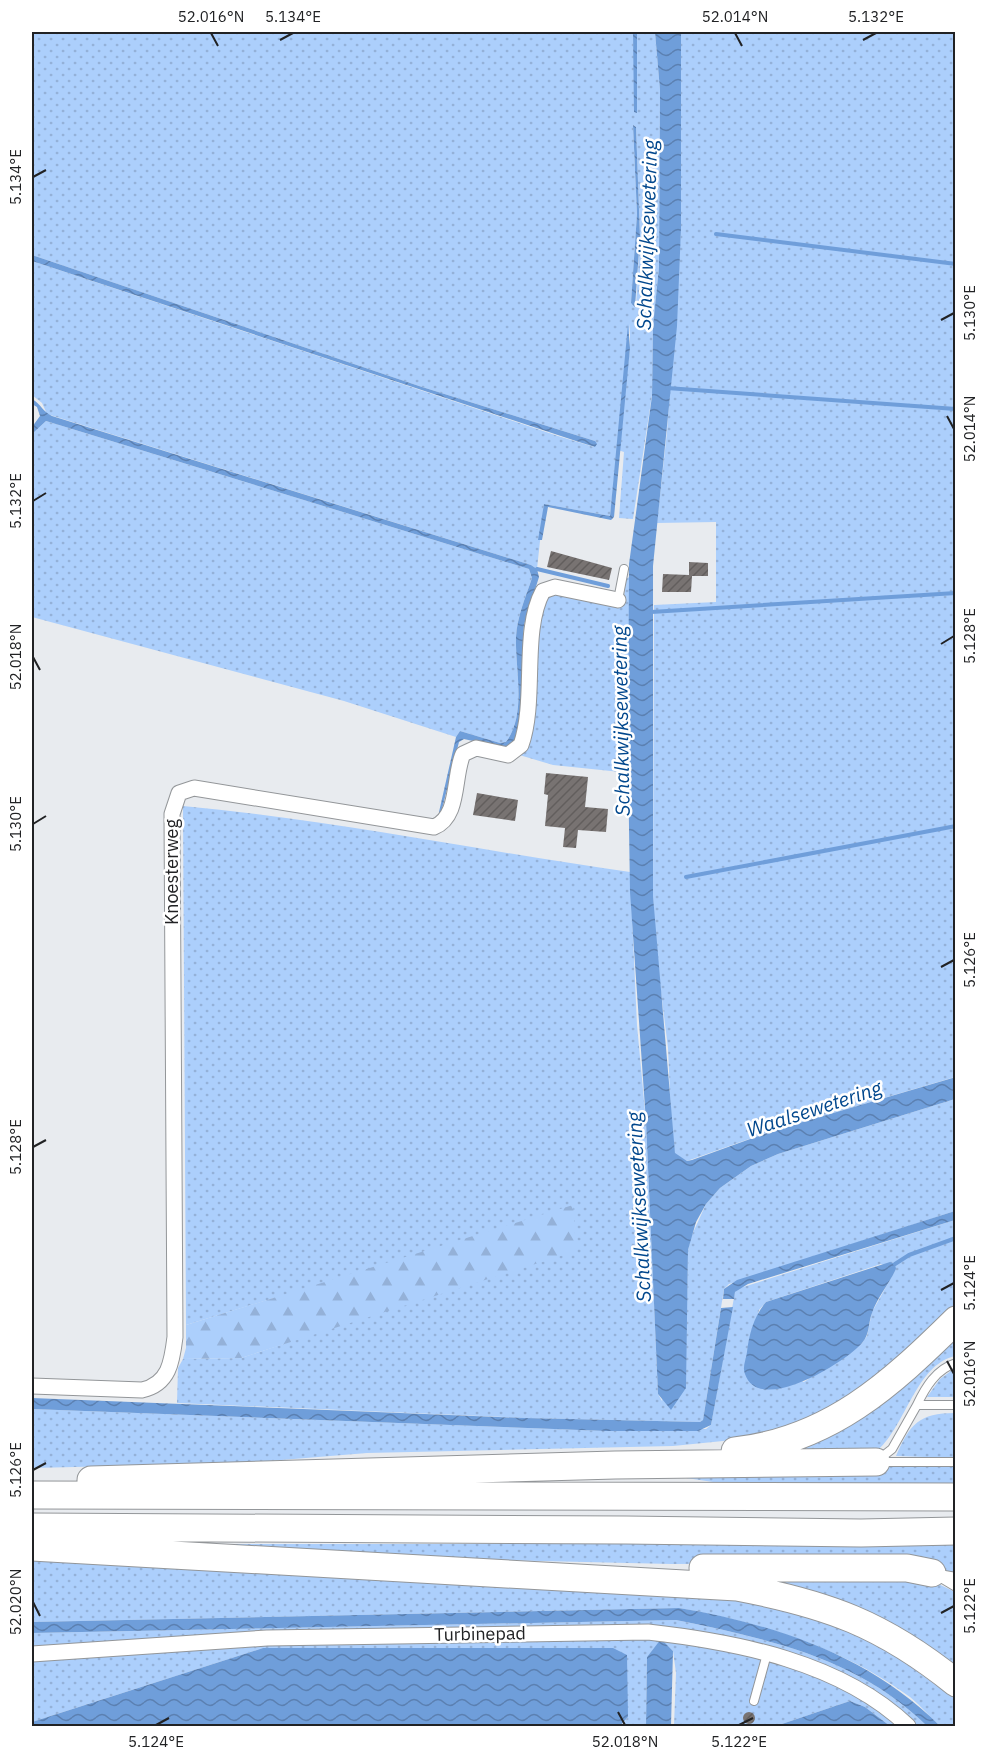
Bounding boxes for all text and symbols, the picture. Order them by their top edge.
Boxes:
text: 52.016°N [178,7,244,26]
text: 5.134°E [265,7,321,26]
text: 52.014°N [702,7,768,26]
text: 5.132°E [848,7,904,26]
water label: Schalkwijksewetering [630,139,663,331]
text: 5.134°E [6,149,25,205]
text: 5.130°E [960,285,979,341]
text: 52.014°N [960,396,979,462]
text: 5.132°E [6,473,25,529]
text: 5.128°E [960,608,979,664]
text: 52.018°N [6,624,25,690]
water label: Schalkwijksewetering [605,625,636,816]
text: 5.130°E [6,796,25,852]
street label: Knoesterweg [160,819,183,925]
text: 5.126°E [960,932,979,988]
water label: Waalsewetering [743,1074,886,1143]
water label: Schalkwijksewetering [620,1110,657,1303]
text: 5.128°E [6,1119,25,1175]
text: 5.124°E [960,1255,979,1311]
text: 52.016°N [960,1341,979,1407]
text: 5.126°E [6,1442,25,1498]
text: 52.020°N [6,1569,25,1635]
text: 5.122°E [960,1578,979,1634]
street label: Turbinepad [434,1621,526,1646]
text: 5.124°E [128,1732,184,1751]
text: 52.018°N [592,1732,658,1751]
text: 5.122°E [711,1732,767,1751]

